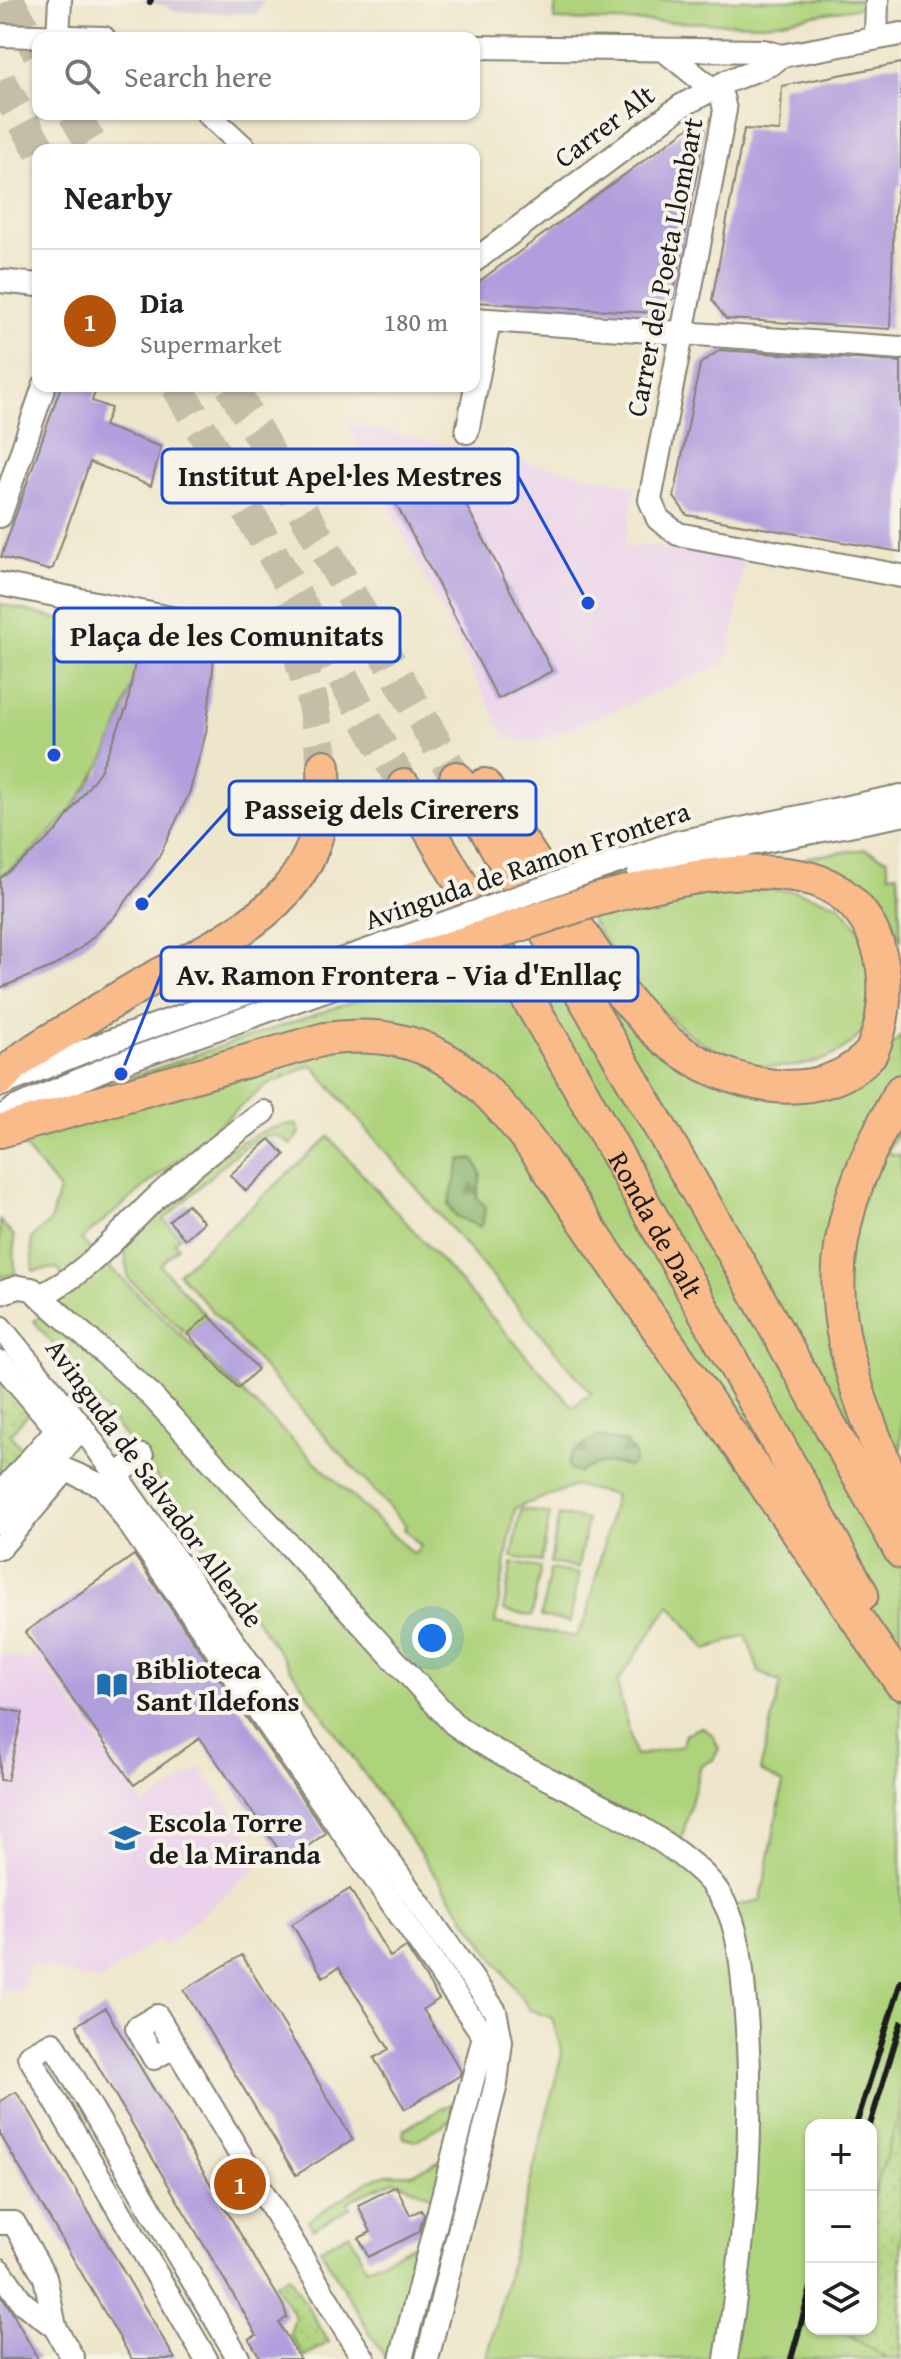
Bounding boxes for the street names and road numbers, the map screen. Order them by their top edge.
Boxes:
street label: Carrer Alt [545,74,663,177]
street label: Carrer del Poeta Llombart [614,114,713,420]
street label: Avinguda de Ramon Frontera [359,789,696,940]
street label: Ronda de Dalt [599,1143,714,1306]
street label: Avinguda de Salvador Allende [36,1330,274,1636]

